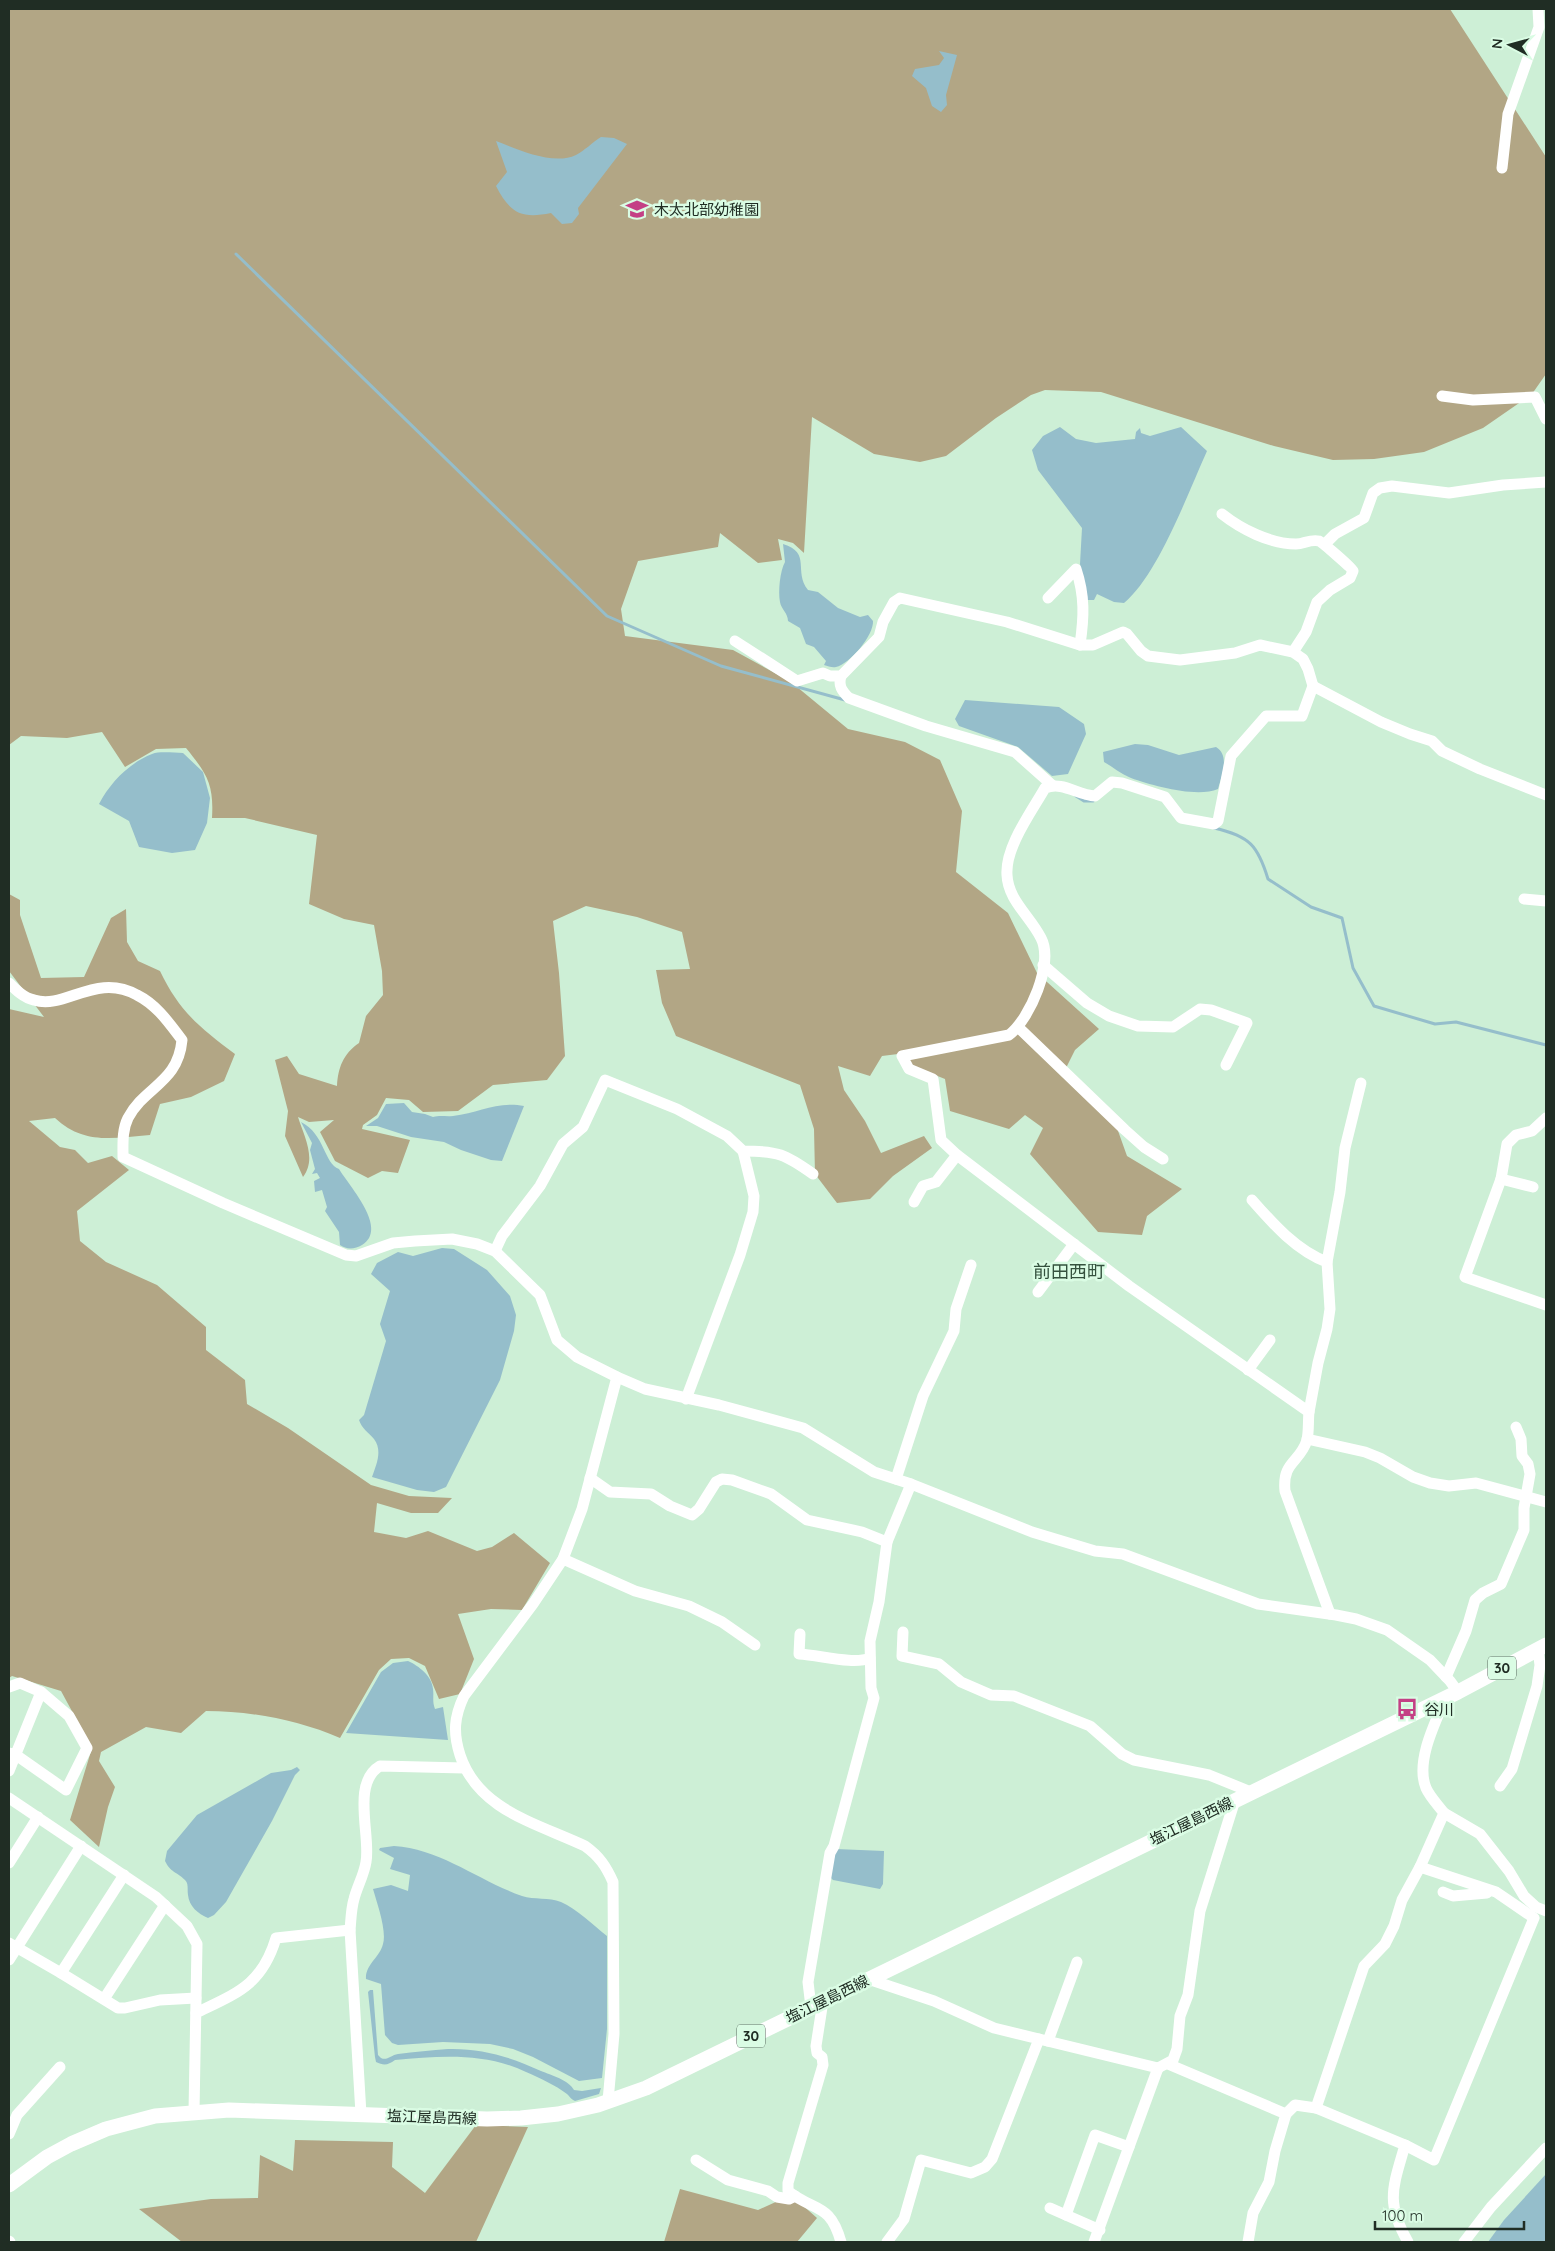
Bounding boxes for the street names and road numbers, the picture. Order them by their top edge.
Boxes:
road number: 30 [1488,1656,1516,1680]
street label: 塩江屋島西線 [1146,1793,1236,1849]
street label: 塩江屋島西線 [782,1971,872,2027]
road number: 30 [737,2024,765,2048]
street label: 塩江屋島西線 [387,2106,477,2128]

